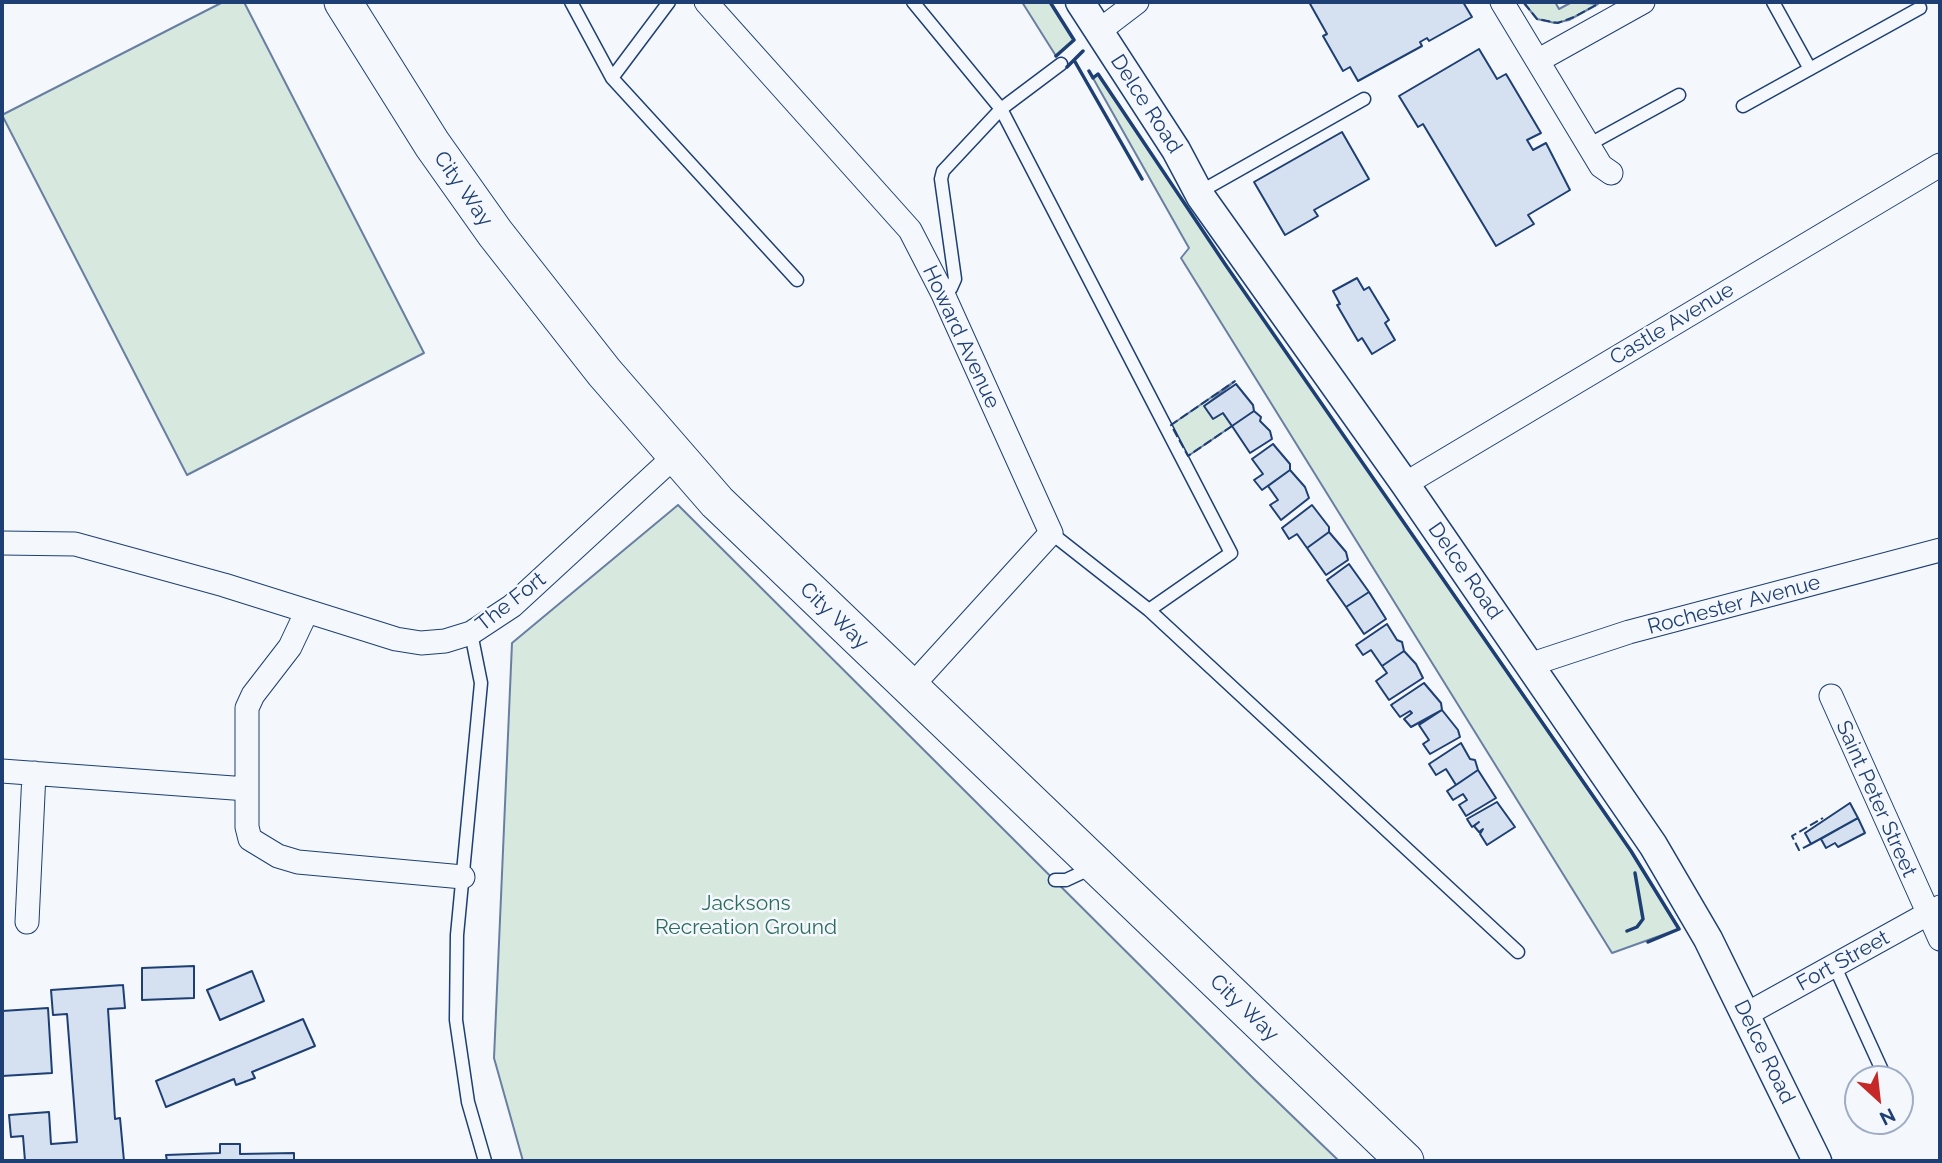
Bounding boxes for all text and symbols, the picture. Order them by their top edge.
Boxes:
street label: Delce Road [1105,50,1187,158]
street label: City Way [428,147,498,231]
street label: Howard Avenue [917,261,1005,413]
street label: Castle Avenue [1605,277,1739,371]
street label: Delce Road [1422,518,1508,624]
street label: The Fort [471,567,551,637]
street label: Rochester Avenue [1645,570,1823,640]
street label: City Way [794,577,874,655]
street label: Saint Peter Street [1830,717,1922,881]
park label: Jacksons Recreation Ground [655,891,837,941]
street label: Fort Street [1792,925,1894,997]
street label: City Way [1204,969,1284,1047]
street label: Delce Road [1728,996,1800,1108]
north arrow [1844,1065,1914,1135]
text: N [1876,1104,1899,1130]

